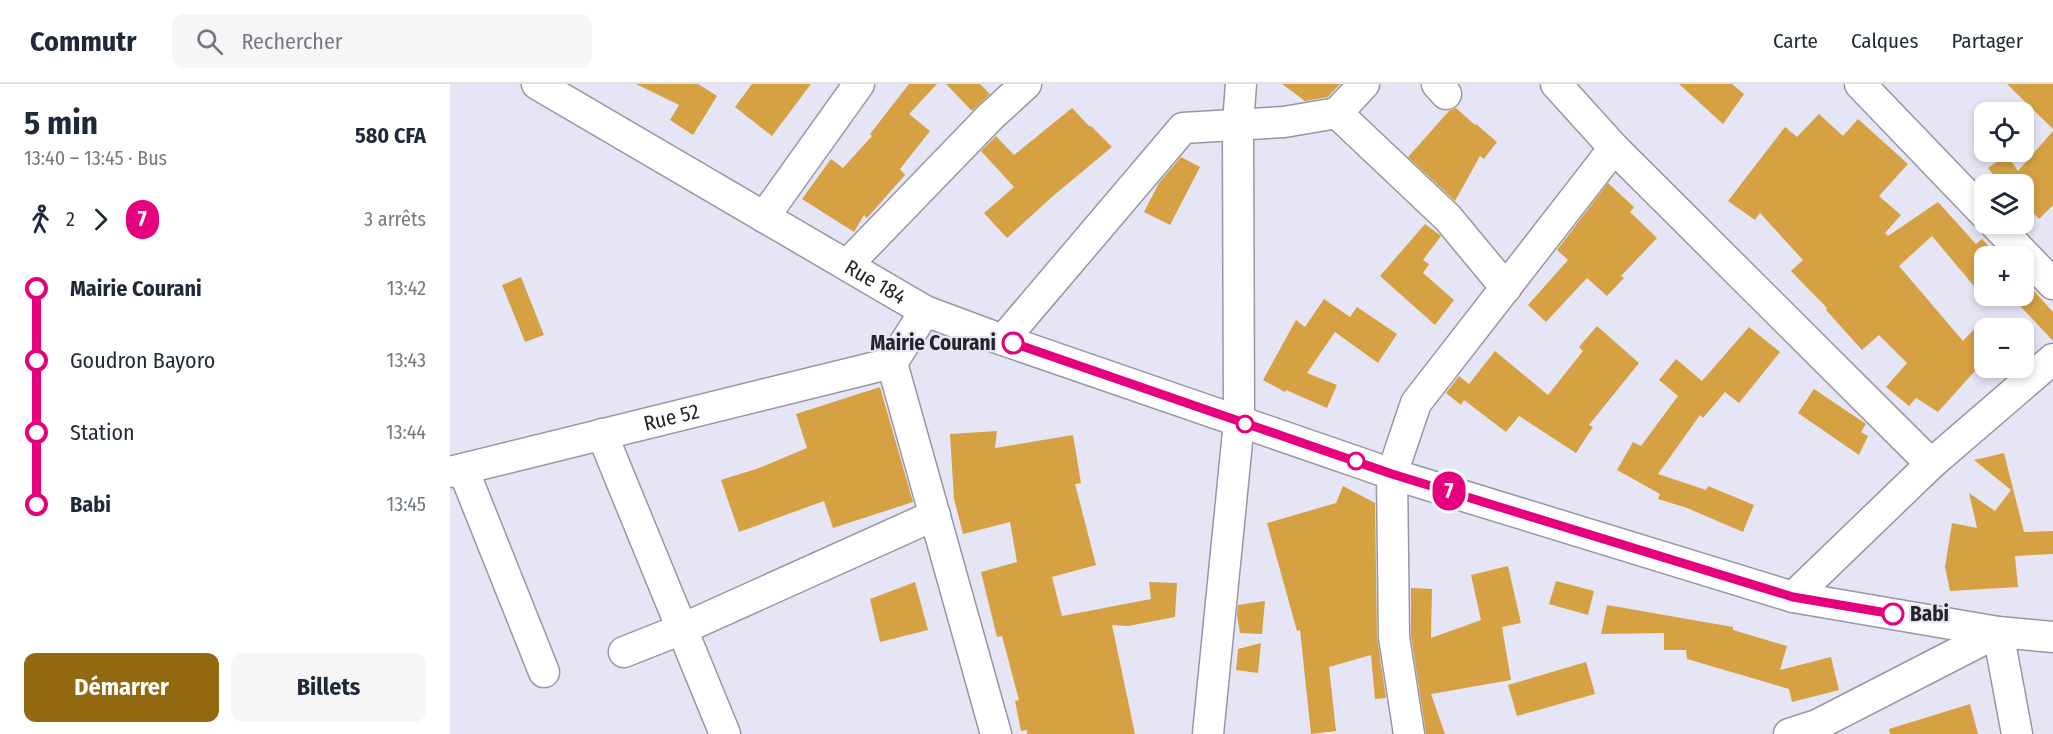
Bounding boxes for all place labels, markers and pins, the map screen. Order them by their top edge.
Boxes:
place label: Mairie Courani [870,330,996,356]
marker: Mairie Courani [1002,332,1024,354]
unlabelled marker [1236,415,1254,433]
unlabelled marker [1347,452,1365,470]
place label: Babi [1910,601,1949,627]
marker: Babi [1882,603,1904,625]

